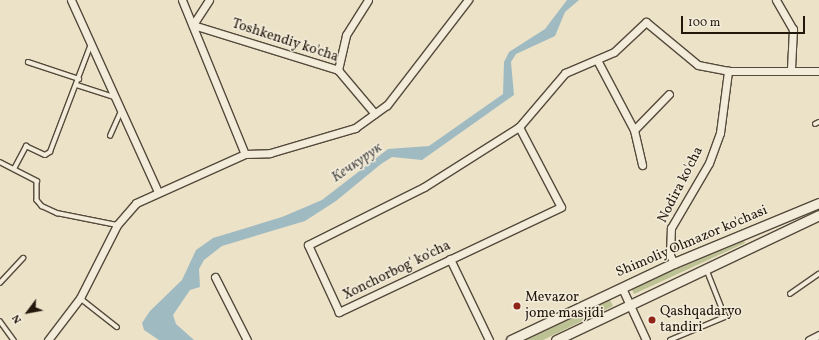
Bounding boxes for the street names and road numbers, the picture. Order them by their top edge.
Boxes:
street label: Toshkendiy ko'cha [229,16,341,66]
street label: Nodira ko'cha [655,144,707,226]
street label: Shimoliy Olmazor ko'chasi [613,202,771,282]
street label: Xonchorbog' ko'cha [341,238,453,304]

